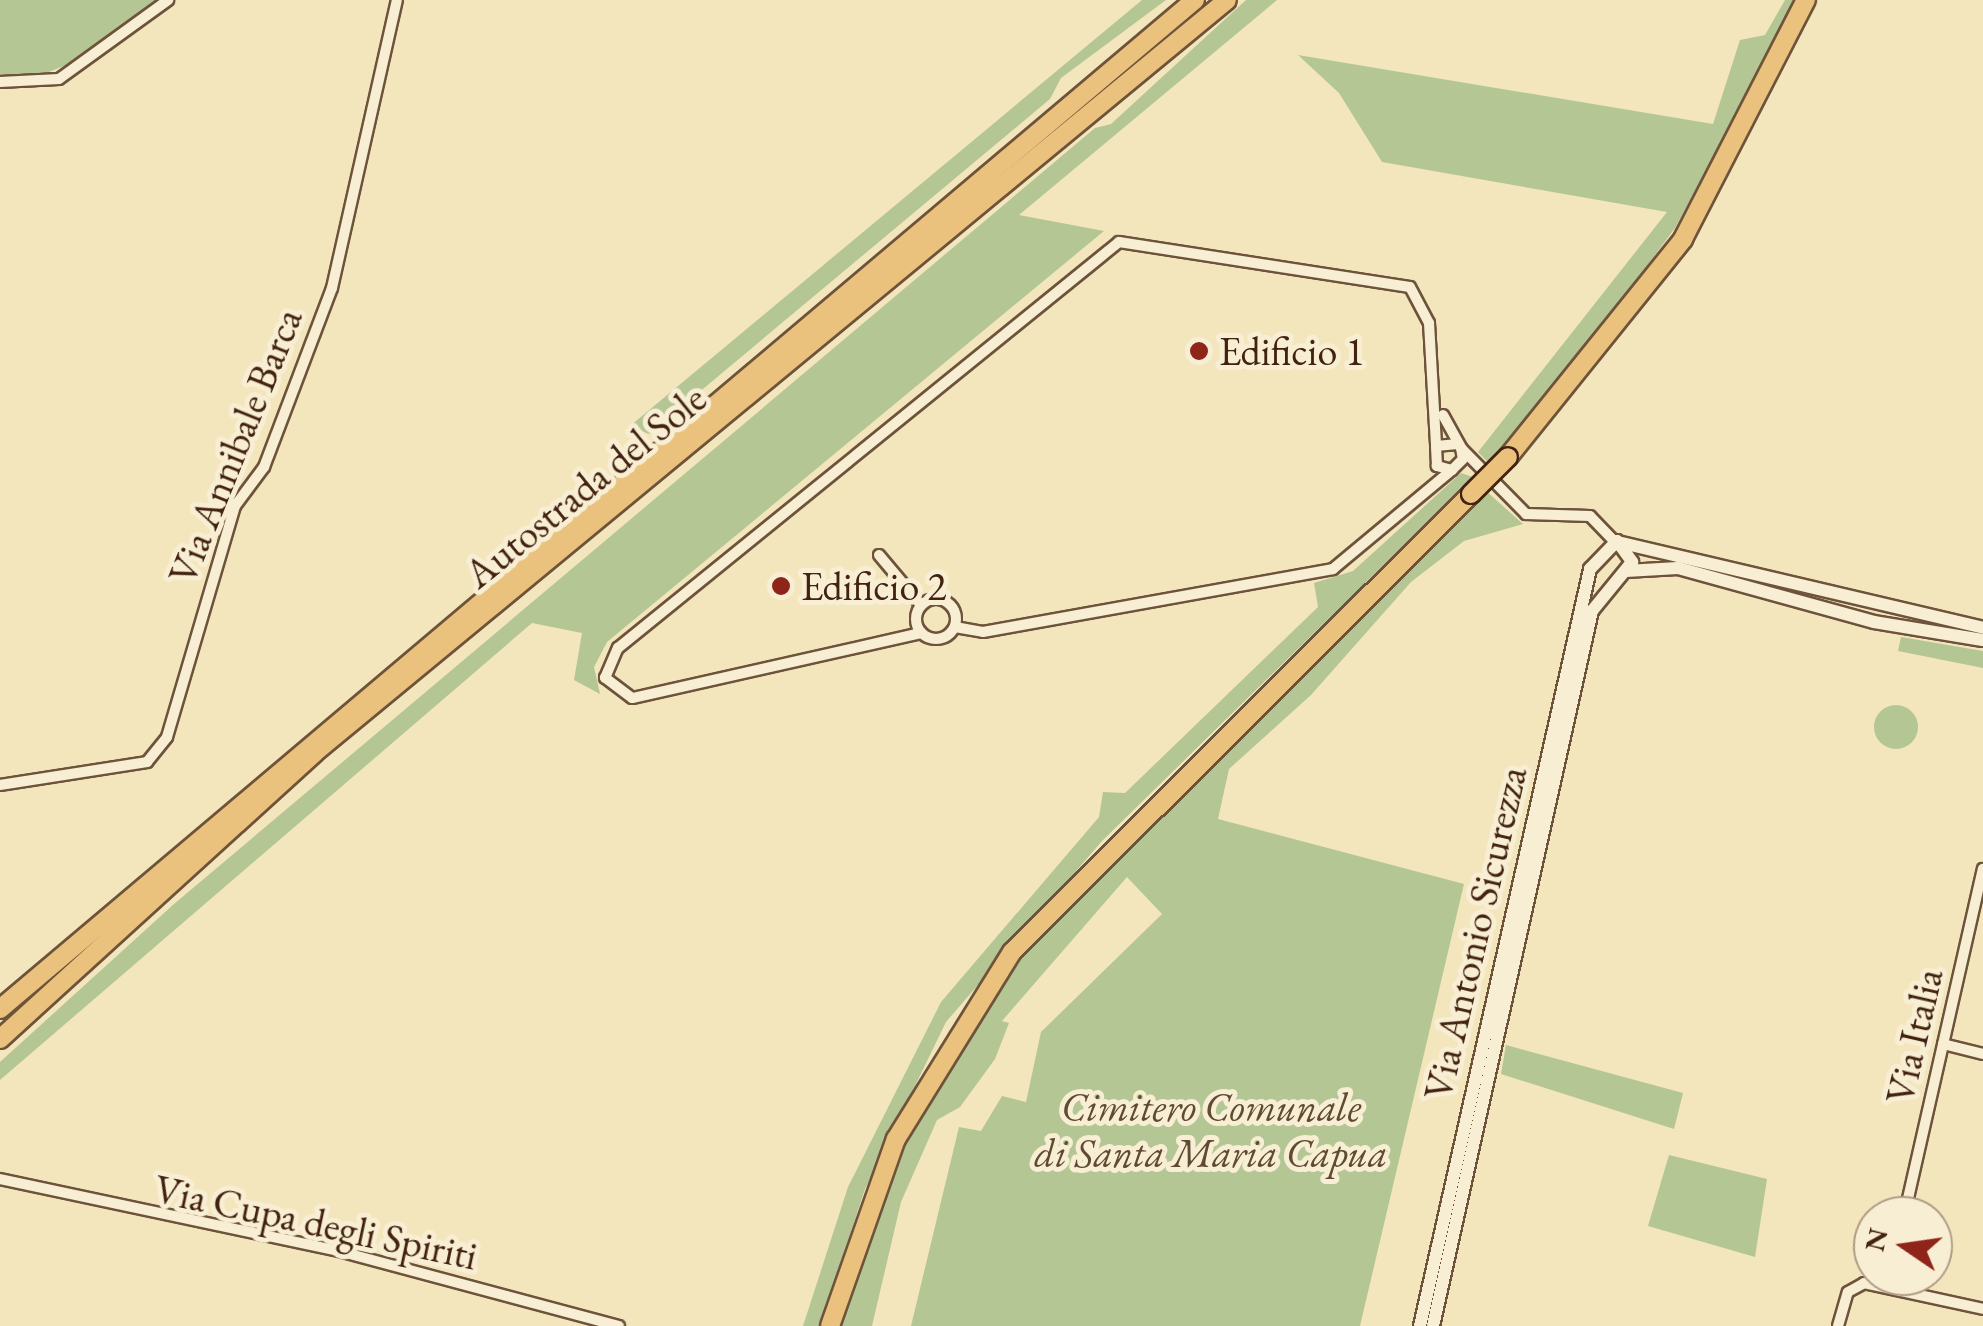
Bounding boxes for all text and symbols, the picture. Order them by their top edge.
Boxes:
street label: Via Annibale Barca [158,301,312,591]
place label: Edificio 1 [1219,327,1364,375]
marker: Edificio 1 [1188,340,1210,362]
street label: Autostrada del Sole [455,374,715,598]
place label: Edificio 2 [801,562,946,610]
marker: Edificio 2 [770,575,792,597]
street label: Via Antonio Sicurezza [1413,762,1537,1104]
street label: Via Italia [1875,964,1953,1108]
park label: Cimitero Comunale di Santa Maria Capua [1034,1083,1388,1177]
street label: Via Cupa degli Spiriti [150,1164,482,1280]
north arrow [1853,1196,1953,1296]
text: N [1856,1225,1896,1255]

